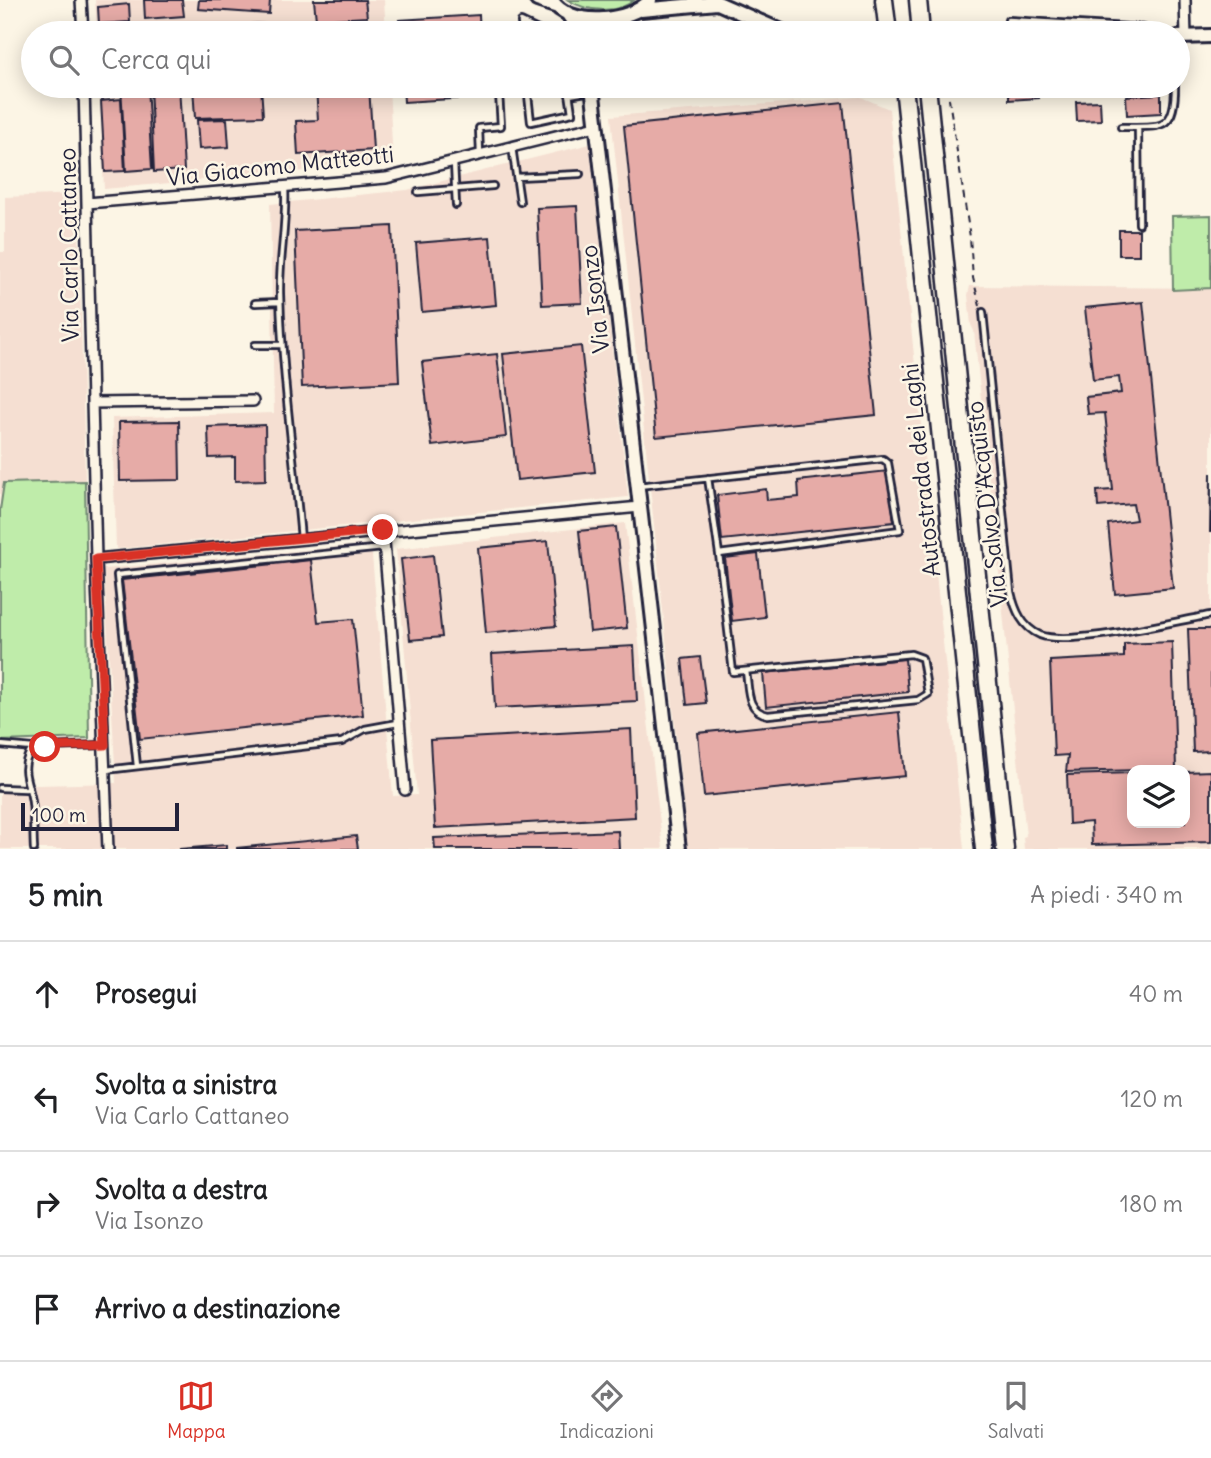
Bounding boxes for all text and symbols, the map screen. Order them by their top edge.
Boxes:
search box [21,21,1190,98]
icon: search [45,41,83,79]
text: Cerca qui [101,43,211,76]
street label: Via Giacomo Matteotti [165,139,395,192]
street label: Via Carlo Cattaneo [52,148,85,343]
street label: Via Isonzo [573,243,616,355]
street label: Autostrada dei Laghi [895,362,946,578]
street label: Via Salvo D'Acquisto [959,399,1014,609]
route end [367,514,398,545]
route start [29,731,60,762]
map controls [1127,765,1190,828]
button: layers [1127,765,1190,828]
scale bar [21,800,178,832]
text: 100 m [32,803,86,827]
text: 5 min [28,876,103,914]
text: A piedi · 340 m [1030,880,1183,909]
icon: ahead [28,975,66,1013]
text: Prosegui [95,977,197,1010]
text: 40 m [1129,979,1183,1008]
text: Svolta a sinistra [95,1068,277,1101]
icon: left [28,1080,66,1118]
text: 120 m [1120,1084,1183,1113]
text: Via Carlo Cattaneo [95,1101,290,1130]
text: Svolta a destra [95,1173,268,1206]
icon: right [28,1185,66,1223]
text: 180 m [1120,1189,1183,1218]
text: Via Isonzo [95,1206,204,1235]
icon: arrive [28,1290,66,1328]
text: Arrivo a destinazione [95,1292,341,1325]
tab: Mappa [167,1377,226,1443]
tab: Indicazioni [560,1377,654,1443]
tab: Salvati [988,1377,1044,1443]

